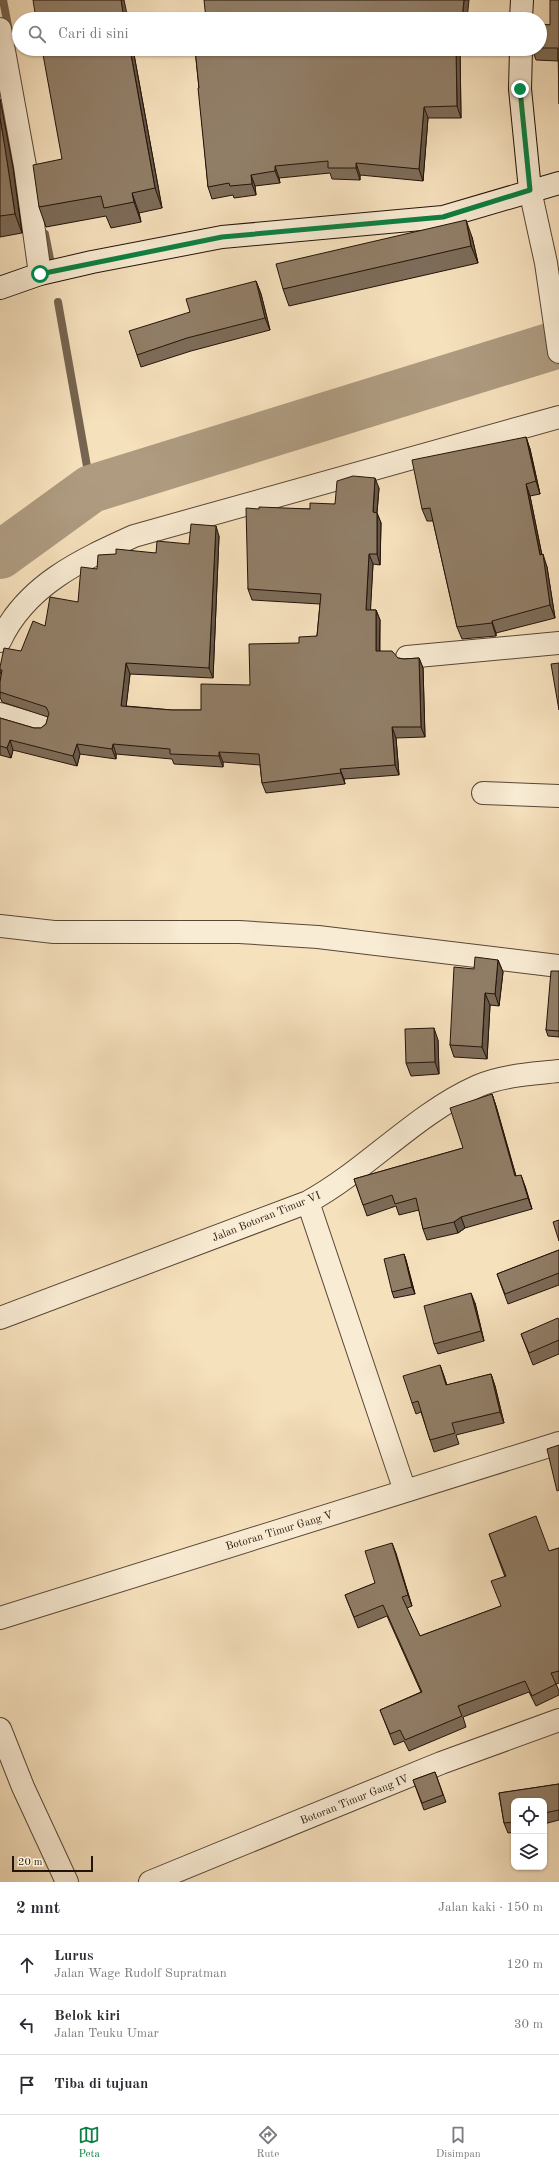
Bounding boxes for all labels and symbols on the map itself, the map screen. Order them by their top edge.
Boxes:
route end [511,80,529,98]
route start [31,265,49,283]
street label: Jalan Botoran Timur VI [211,1191,322,1244]
street label: Botoran Timur Gang V [225,1510,335,1553]
street label: Botoran Timur Gang IV [299,1773,411,1827]
scale bar [12,1854,93,1873]

